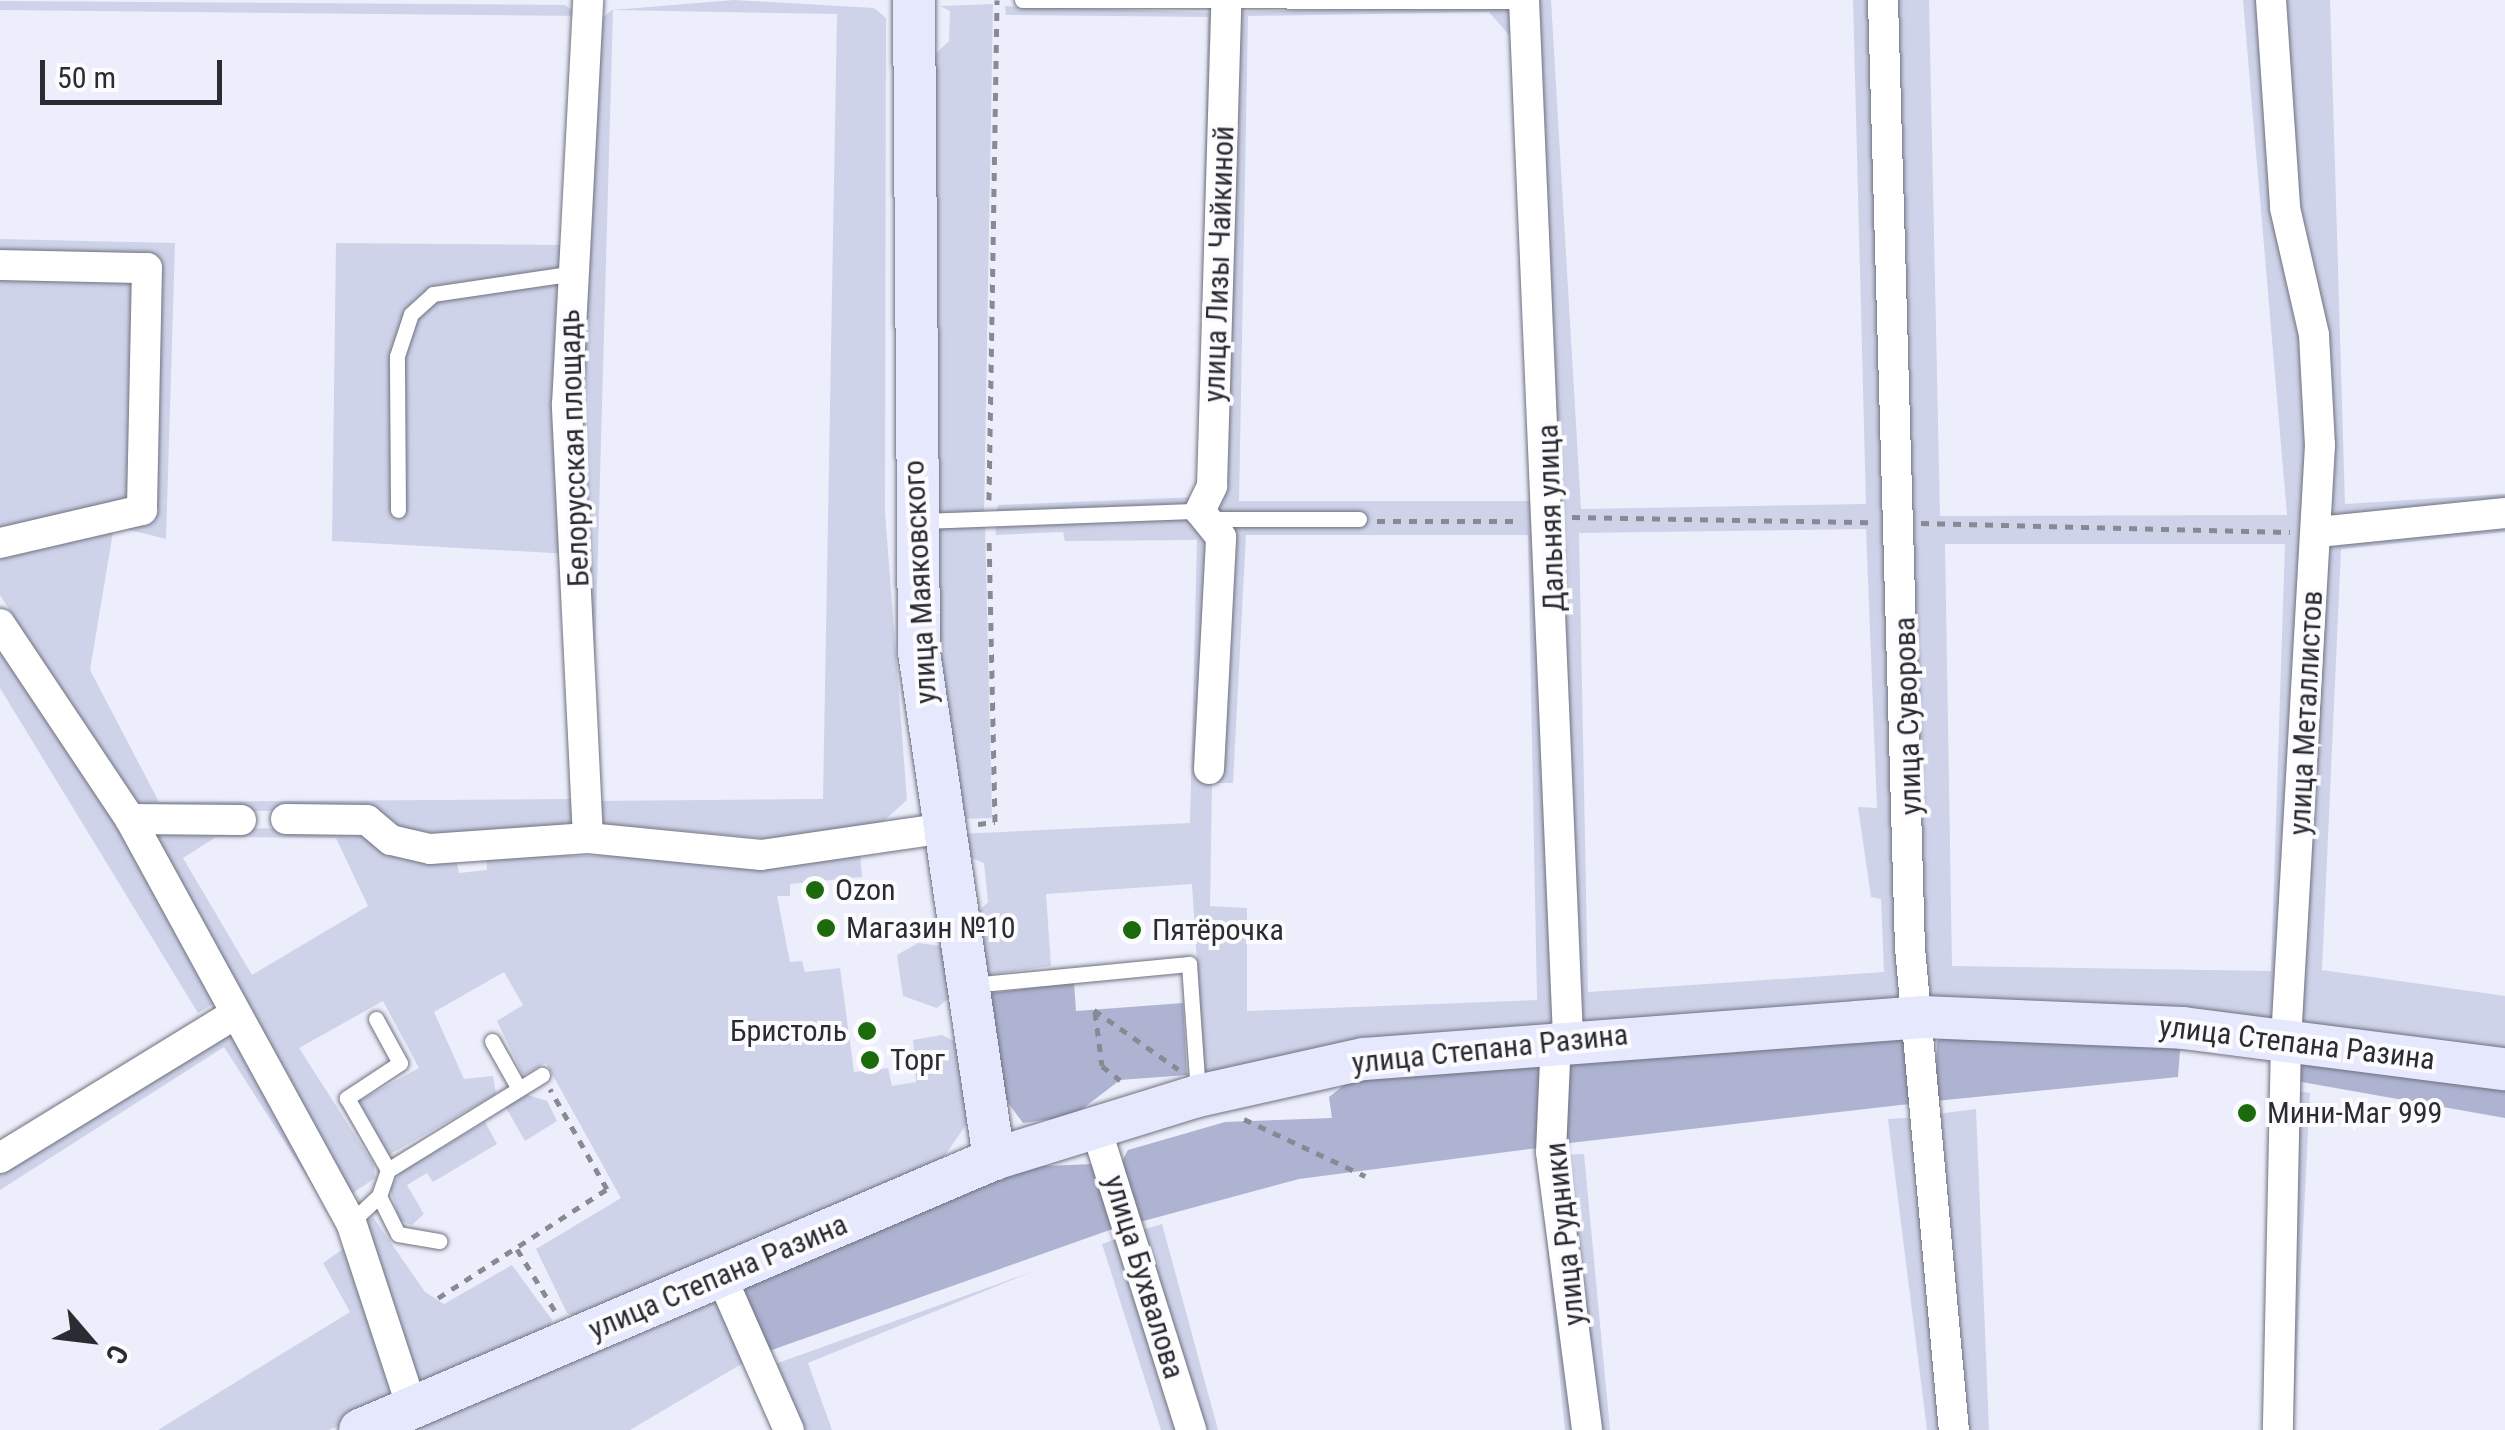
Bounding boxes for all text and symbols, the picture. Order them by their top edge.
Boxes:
scale bar [45,40,228,102]
text: 50 m [57,60,116,95]
street label: улица Лизы Чайкиной [1196,125,1242,403]
street label: Белорусская площадь [551,309,597,587]
street label: Дальняя улица [1530,424,1572,612]
street label: улица Маяковского [896,459,944,705]
street label: улица Металлистов [2282,590,2330,836]
street label: улица Суворова [1887,616,1929,816]
place label: Ozon [835,872,896,908]
marker: Ozon [804,879,826,901]
place label: Магазин №10 [846,910,1016,946]
place label: Пятёрочка [1152,912,1284,948]
marker: Магазин №10 [815,917,837,939]
marker: Пятёрочка [1121,919,1143,941]
street label: улица Степана Разина [2157,1008,2437,1078]
place label: Бристоль [730,1013,847,1049]
street label: улица Степана Разина [1350,1017,1630,1081]
marker: Бристоль [856,1020,878,1042]
place label: Торг [890,1042,945,1078]
marker: Торг [859,1049,881,1071]
place label: Мини-Маг 999 [2267,1095,2442,1131]
marker: Мини-Маг 999 [2236,1102,2258,1124]
street label: улица Рудники [1537,1140,1593,1328]
street label: улица Бухвалова [1096,1171,1192,1383]
street label: улица Степана Разина [583,1206,853,1348]
north arrow [40,1290,140,1390]
text: С [99,1340,135,1369]

